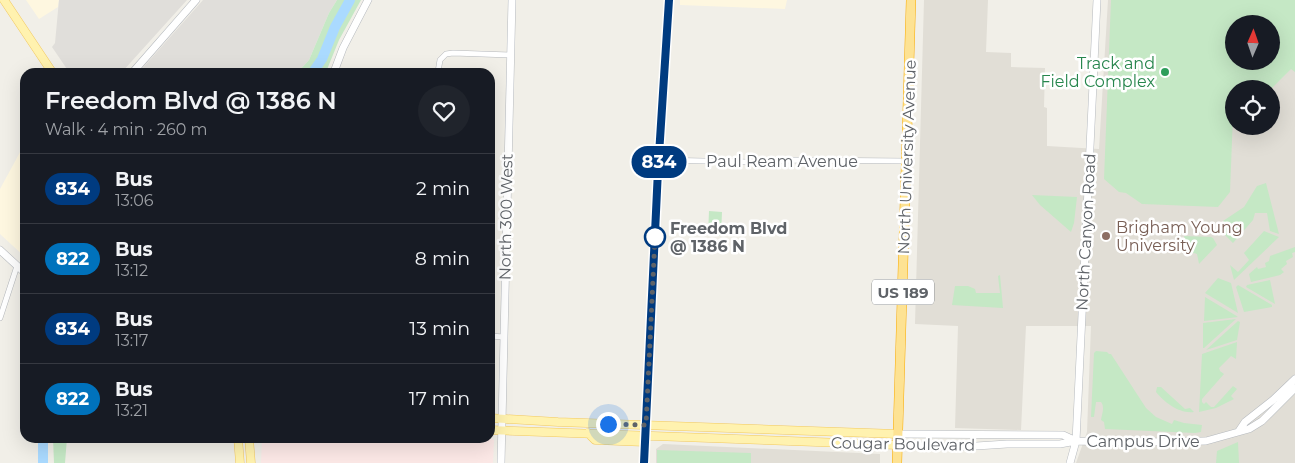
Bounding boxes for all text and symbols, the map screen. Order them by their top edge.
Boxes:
north arrow [1225,15,1280,70]
map controls [1225,15,1280,135]
place label: Track and Field Complex [1040,54,1155,91]
street label: North University Avenue [894,59,920,255]
marker: Track and Field Complex [1159,66,1171,78]
button: locate [1225,80,1280,135]
button: heart [418,85,470,137]
text: Freedom Blvd @ 1386 N [45,86,337,115]
text: Walk · 4 min · 260 m [45,120,207,139]
line badge: 834 [630,146,688,178]
text: 834 [642,151,676,173]
street label: Paul Ream Avenue [706,152,858,171]
street label: North 300 West [495,153,517,280]
street label: North Canyon Road [1072,153,1100,311]
text: Bus [115,168,153,191]
text: 2 min [416,177,470,200]
text: 834 [55,178,90,200]
text: 13:06 [115,191,154,210]
place label: Brigham Young University [1116,218,1243,255]
place label: Freedom Blvd @ 1386 N [670,219,787,256]
marker: Freedom Blvd @ 1386 N [644,226,666,248]
marker: Brigham Young University [1100,230,1112,242]
text: Bus [115,238,153,261]
text: 8 min [415,247,470,270]
text: 822 [56,248,89,270]
text: 13:12 [115,261,148,280]
road number: US 189 [872,280,934,304]
text: Bus [115,308,153,331]
text: 13 min [409,317,470,340]
text: 834 [55,318,90,340]
text: 13:17 [115,331,148,350]
text: Bus [115,378,153,401]
text: 17 min [409,387,470,410]
text: 822 [56,388,89,410]
text: 13:21 [115,401,148,420]
your location [596,412,621,437]
street label: Campus Drive [1086,432,1200,451]
street label: Cougar Boulevard [831,433,975,455]

